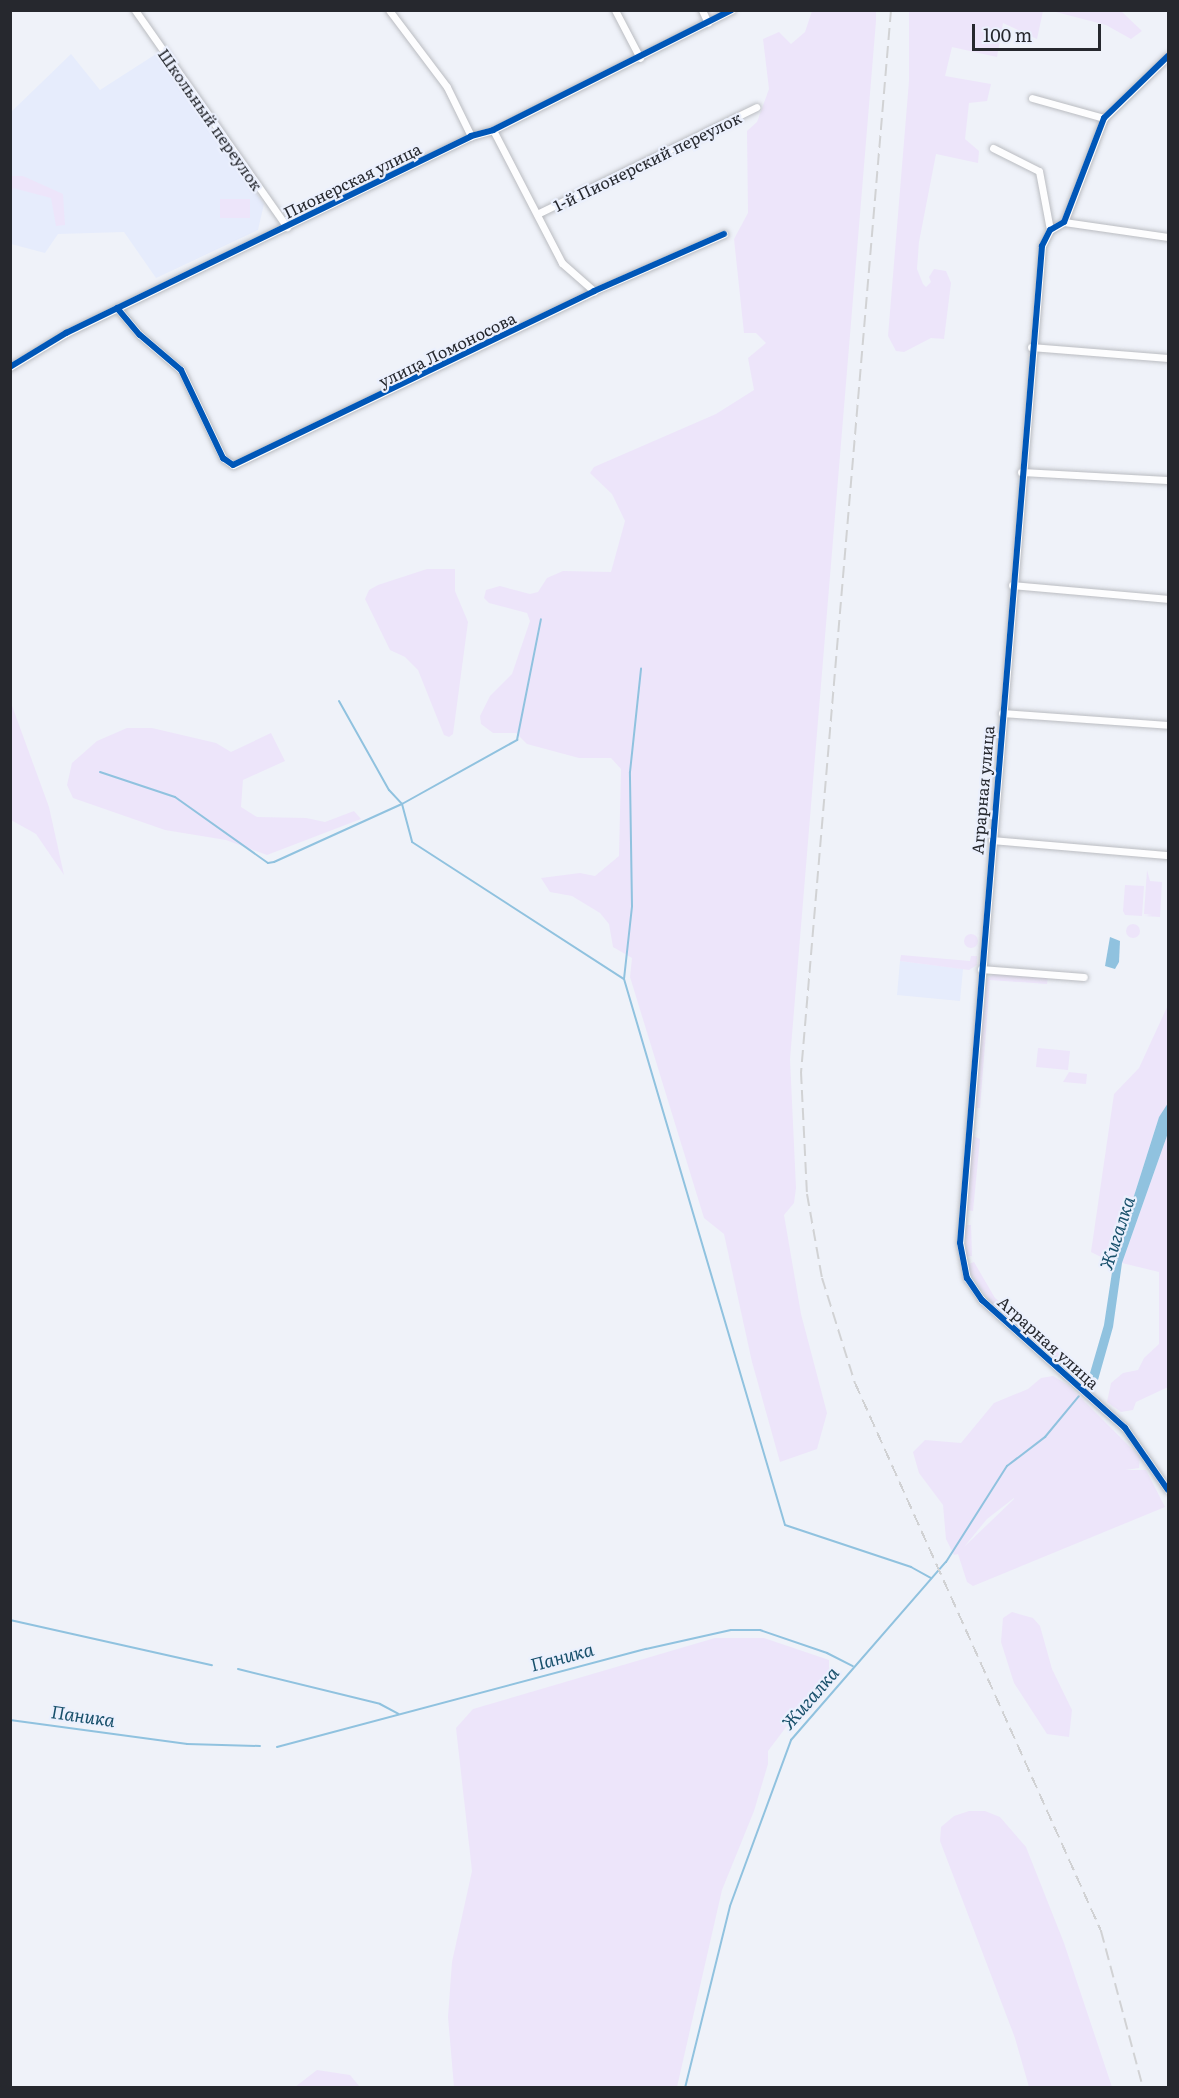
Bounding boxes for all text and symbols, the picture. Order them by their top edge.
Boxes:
scale bar [975,12,1104,50]
text: 100 m [983,21,1032,48]
street label: Школьный переулок [155,44,267,194]
street label: 1-й Пионерский переулок [550,107,744,215]
street label: Пионерская улица [280,138,424,222]
street label: улица Ломоносова [375,307,519,391]
street label: Аграрная улица [967,725,997,855]
water label: Жигалка [1095,1194,1139,1272]
street label: Аграрная улица [994,1292,1104,1392]
water label: Паника [528,1638,596,1676]
water label: Жигалка [777,1662,843,1734]
water label: Паника [50,1701,116,1731]

